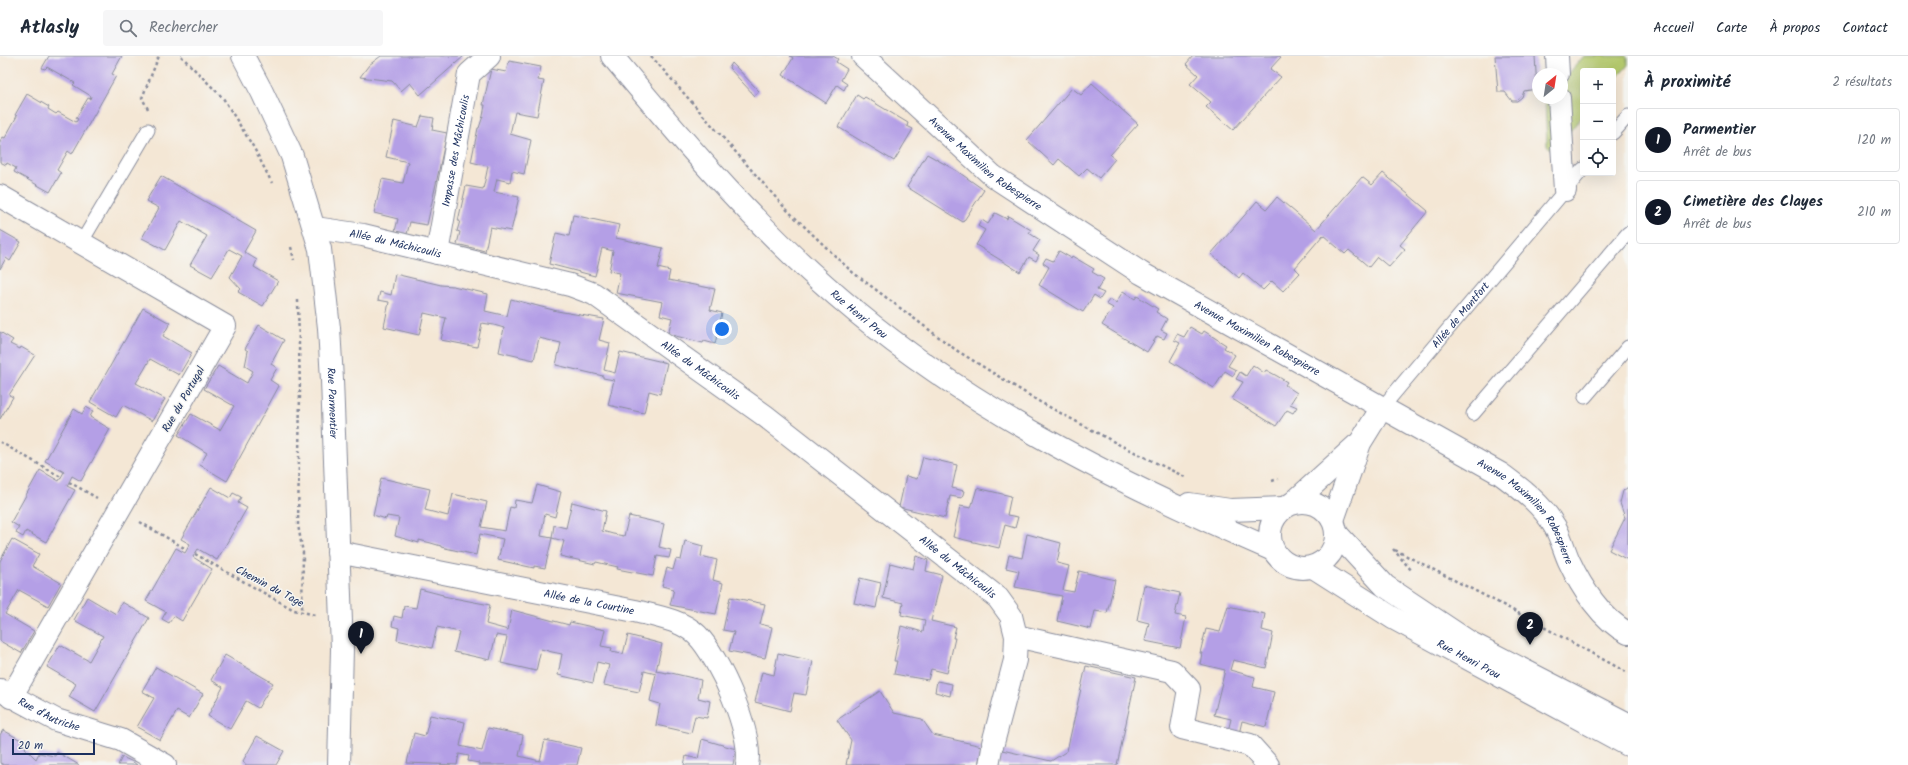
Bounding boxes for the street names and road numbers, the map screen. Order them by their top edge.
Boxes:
street label: Impasse des Mâchicoulis [437,93,475,208]
street label: Avenue Maximilien Robespierre [924,113,1045,216]
street label: Allée du Mâchicoulis [348,225,443,264]
street label: Allée de Montfort [1428,278,1495,353]
street label: Rue Henri Prou [826,286,892,344]
street label: Avenue Maximilien Robespierre [1190,296,1323,381]
street label: Allée du Mâchicoulis [657,336,744,406]
street label: Rue du Portugal [158,363,210,436]
street label: Rue Parmentier [321,367,342,440]
street label: Avenue Maximilien Robespierre [1473,454,1577,568]
street label: Allée du Mâchicoulis [915,531,1000,604]
street label: Chemin du Tage [232,561,307,613]
street label: Allée de la Courtine [542,585,636,621]
street label: Rue Henri Prou [1433,635,1504,685]
street label: Rue d'Autriche [14,693,82,737]

